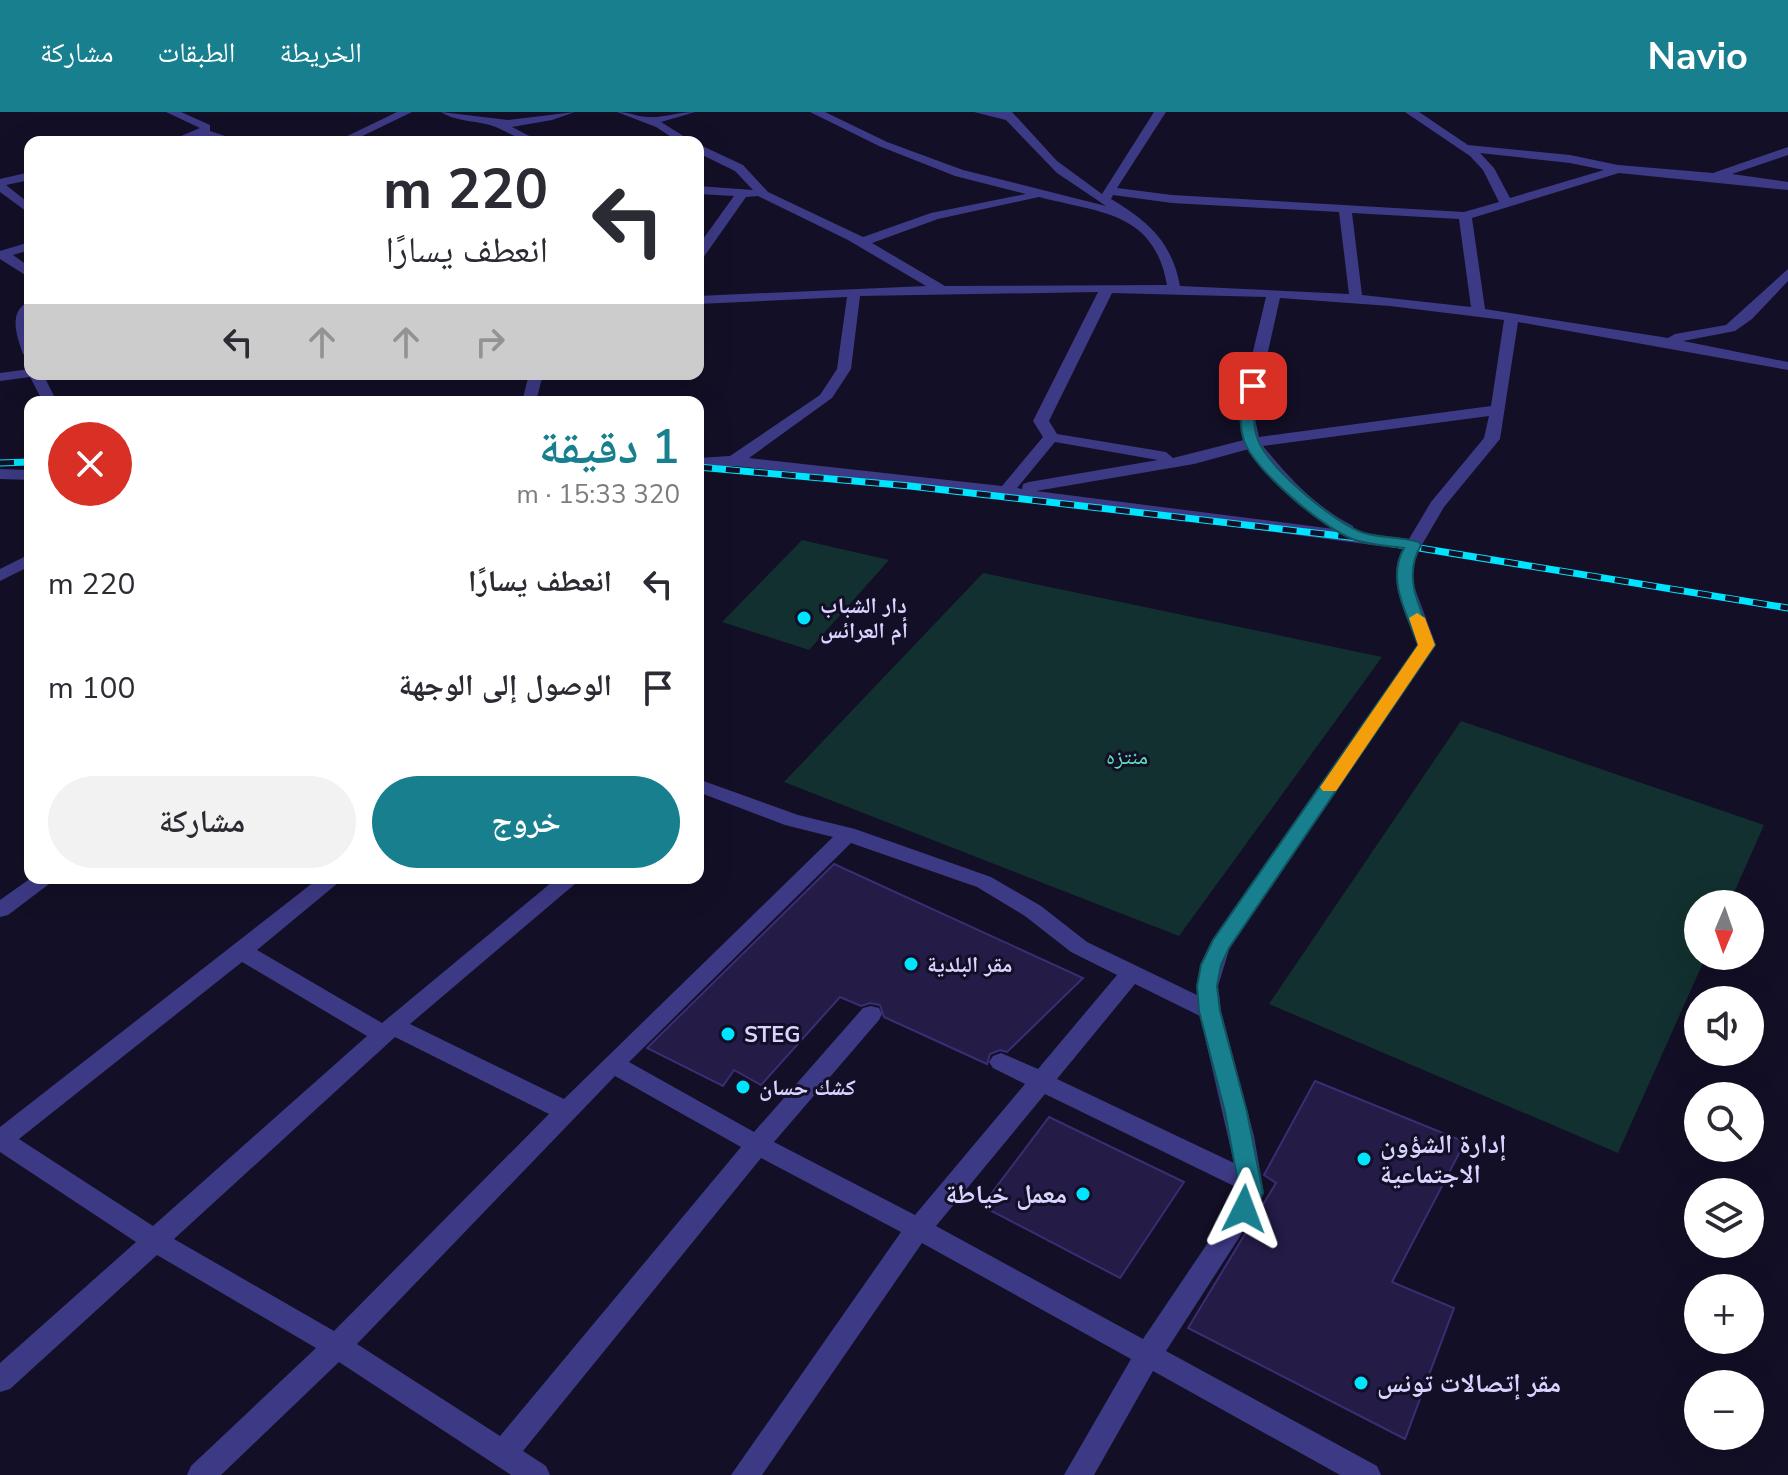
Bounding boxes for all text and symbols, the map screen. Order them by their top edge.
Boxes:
text: Navio [1647,31,1748,82]
text: مشاركة [40,34,114,72]
text: الطبقات [158,34,235,72]
text: الخريطة [279,34,362,72]
text: 220 m [383,151,548,228]
icon: left [576,168,680,272]
text: انعطف يسارًا [386,226,548,275]
icon: left [216,320,260,364]
icon: ahead [300,320,344,364]
icon: ahead [384,320,428,364]
icon: right [468,320,512,364]
pin [1219,352,1287,420]
icon: arrive [1231,364,1275,408]
text: 1 دقيقة [539,414,680,480]
button: close [48,422,132,506]
text: 320 m · 15:33 [517,477,680,512]
text: انعطف يسارًا [468,561,612,602]
icon: left [636,562,680,606]
text: 220 m [48,564,135,605]
place label: دار الشباب أم العرائس [820,591,908,646]
marker: دار الشباب أم العرائس [795,609,813,627]
text: الوصول إلى الوجهة [399,665,612,706]
icon: arrive [636,666,680,710]
text: 100 m [48,668,135,709]
park label: منتزه [1106,742,1148,772]
button: مشاركة [48,776,356,868]
button: خروج [372,776,680,868]
north arrow [1684,890,1764,970]
map controls [1684,890,1764,1450]
place label: مقر البلدية [927,950,1012,980]
marker: مقر البلدية [902,955,920,973]
button: sound [1684,986,1764,1066]
place label: STEG [744,1020,801,1050]
marker: STEG [719,1025,737,1043]
place label: كشك حسان [759,1073,856,1103]
marker: كشك حسان [734,1078,752,1096]
button: search [1684,1082,1764,1162]
place label: إدارة الشؤون الاجتماعية [1380,1127,1506,1192]
marker: إدارة الشؤون الاجتماعية [1355,1150,1373,1168]
position arrow [1202,1167,1286,1251]
place label: معمل خياطة [945,1177,1067,1212]
button: layers [1684,1178,1764,1258]
marker: معمل خياطة [1074,1185,1092,1203]
button: + [1684,1274,1764,1354]
place label: مقر إتصالات تونس [1377,1366,1561,1401]
button: − [1684,1370,1764,1450]
marker: مقر إتصالات تونس [1352,1374,1370,1392]

